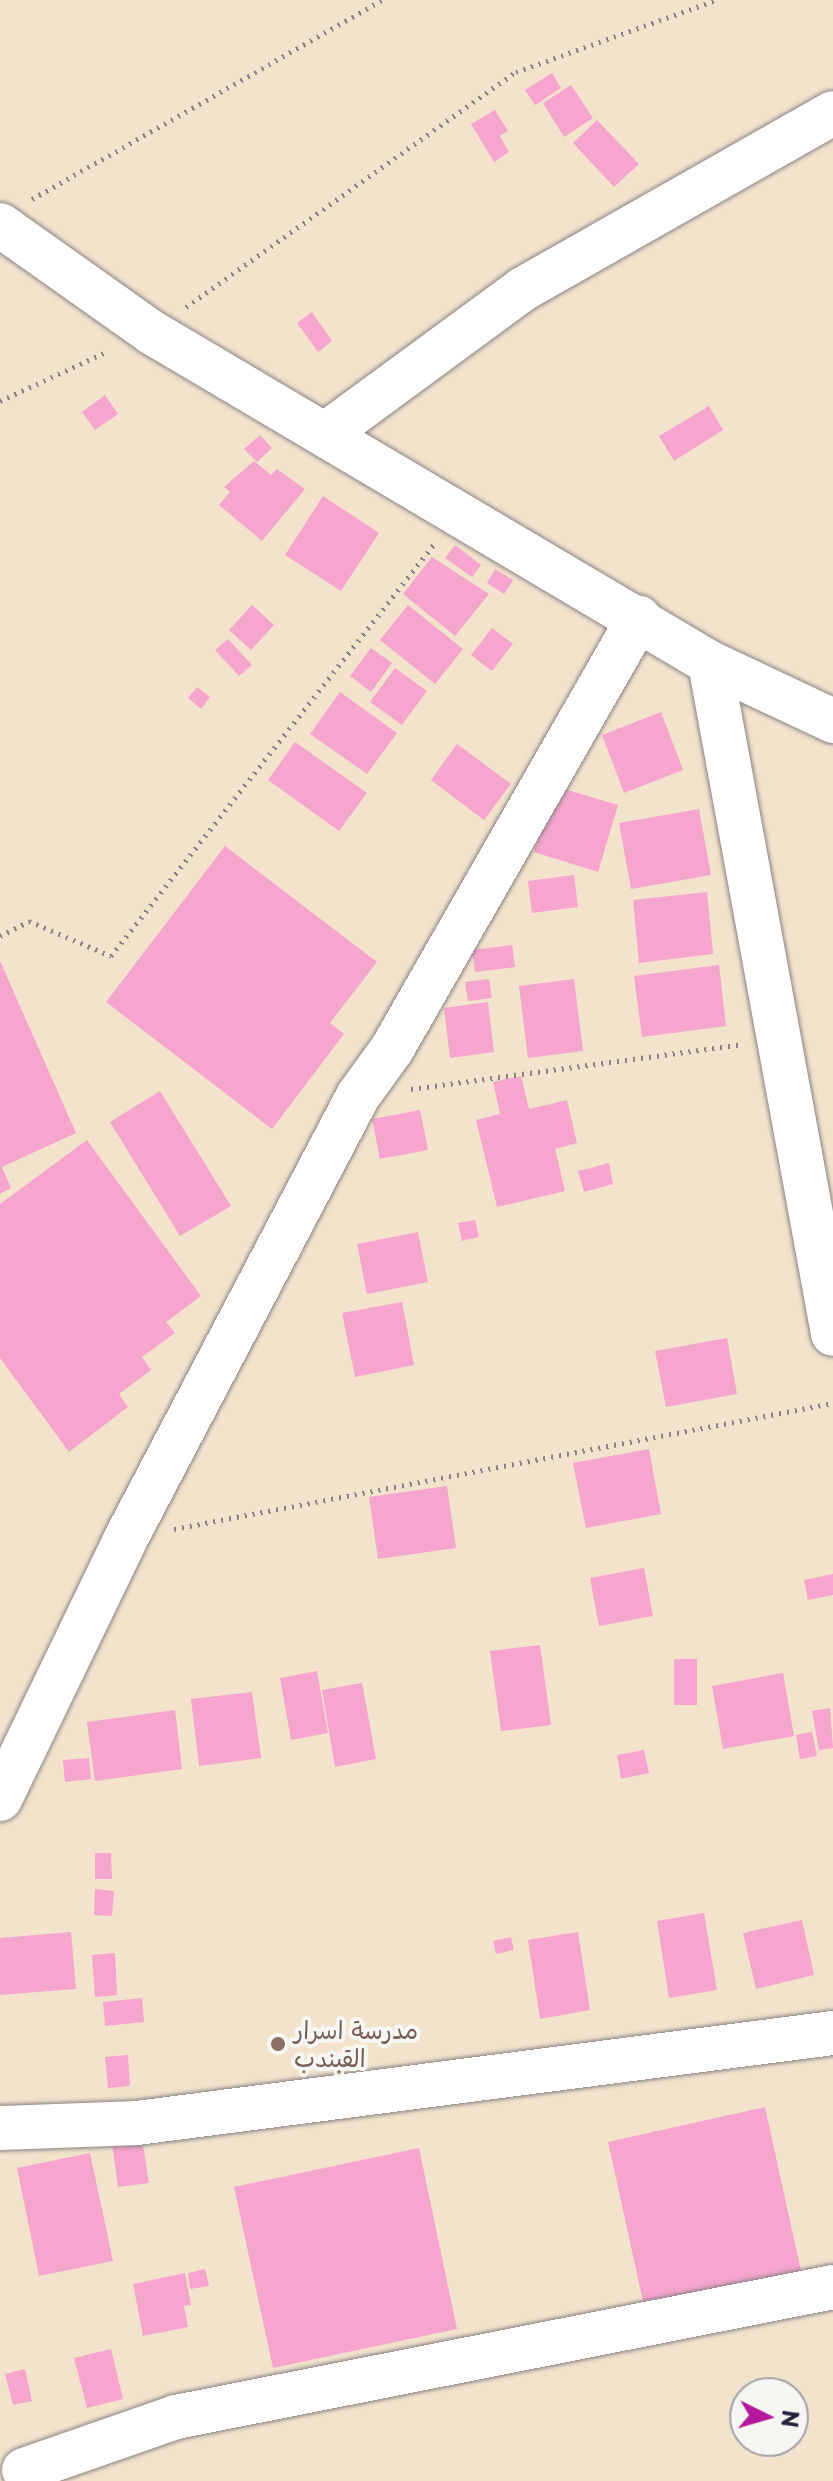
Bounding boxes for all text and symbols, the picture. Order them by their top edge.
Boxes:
place label: مدرسة اسرار القبندب [294,2016,418,2072]
marker: مدرسة اسرار القبندب [269,2035,287,2053]
north arrow [729,2377,809,2457]
text: N [774,2409,809,2429]

